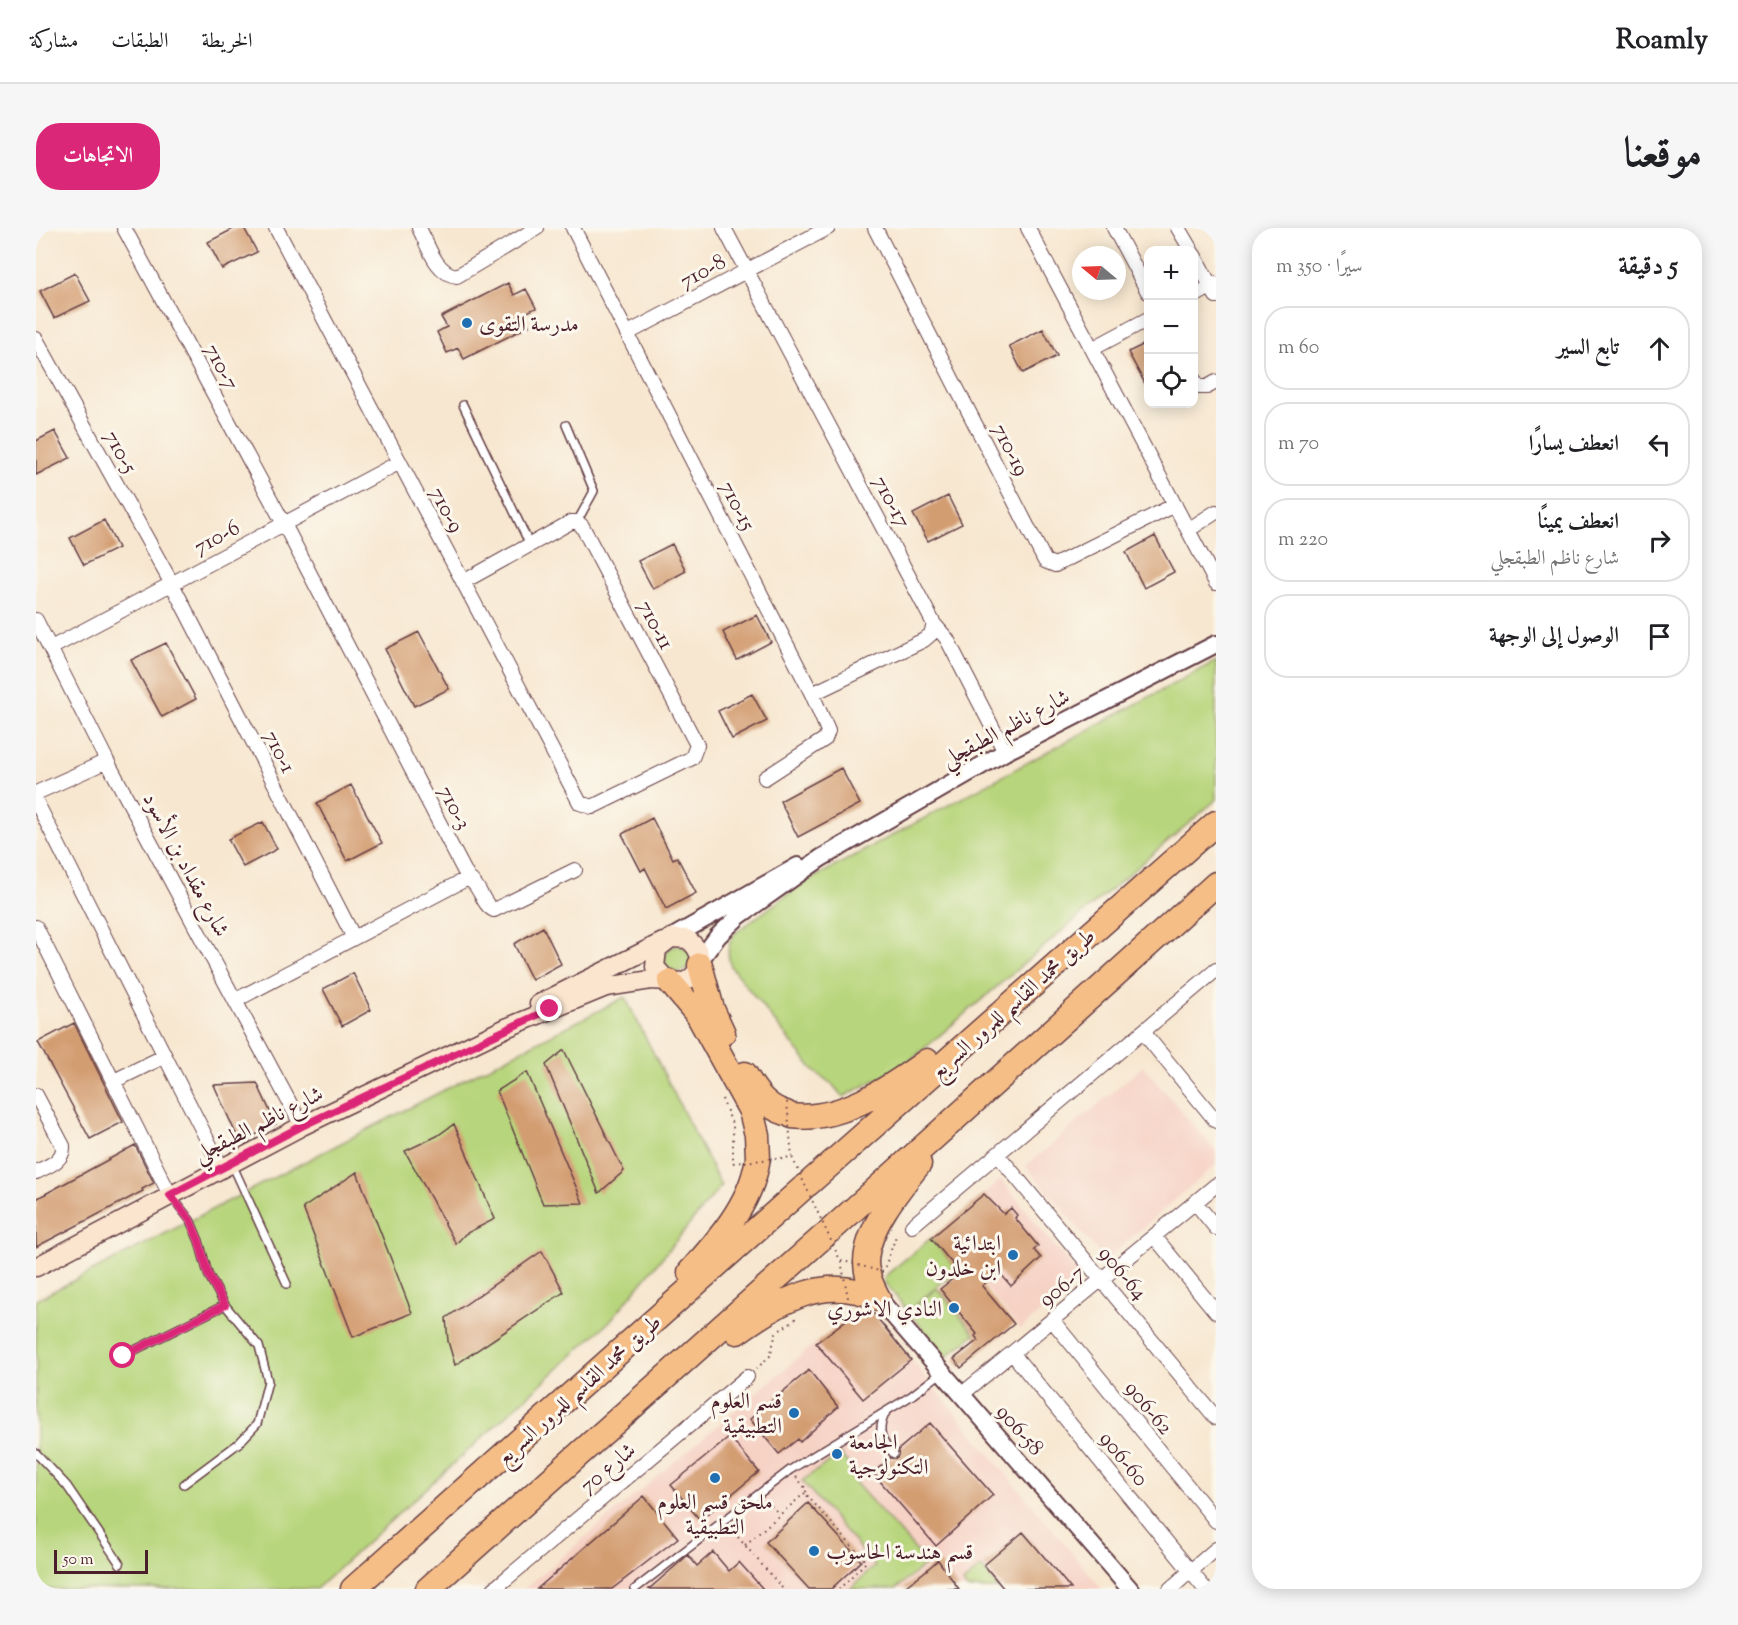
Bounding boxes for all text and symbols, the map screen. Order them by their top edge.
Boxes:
text: Roamly [1616,21,1708,61]
text: مشاركة [30,27,78,57]
text: الطبقات [111,27,168,57]
text: الخريطة [201,27,253,57]
button: الاتجاهات [36,123,160,190]
text: موقعنا [1624,126,1702,186]
north arrow [1072,246,1126,300]
map controls [1144,246,1198,408]
button: + [1144,246,1198,300]
street label: 710-8 [675,247,732,298]
text: 5 دقيقة [1618,249,1678,286]
text: سيرًا · 350 m [1276,253,1363,282]
button: − [1144,300,1198,354]
place label: مدرسة التقوى [479,310,579,342]
marker: مدرسة التقوى [460,316,474,330]
icon: ahead [1643,332,1676,365]
text: تابع السير [1557,333,1619,365]
text: 60 m [1278,334,1319,363]
street label: 710-7 [195,339,246,396]
button: locate [1144,354,1198,408]
street label: 710-19 [983,419,1036,482]
street label: 710-5 [94,425,144,480]
icon: left [1643,428,1676,461]
text: انعطف يسارًا [1529,429,1619,461]
text: 70 m [1278,430,1319,459]
street label: 710-17 [863,470,918,535]
street label: 710-15 [710,476,763,537]
street label: 710-9 [420,482,471,539]
text: انعطف يمينًا [1538,507,1619,539]
street label: 710-6 [189,513,246,564]
icon: right [1643,524,1676,557]
text: 220 m [1278,526,1328,555]
text: شارع ناظم الطبقجلي [1490,545,1619,574]
street label: 710-11 [628,595,681,656]
icon: arrive [1643,620,1676,653]
text: الوصول إلى الوجهة [1489,621,1619,653]
street label: شارع ناظم الطبقجلي [936,682,1078,780]
street label: 710-1 [254,725,303,780]
street label: 710-3 [429,780,478,836]
street label: شارع مقداد بن الأسود [133,787,238,943]
street label: طريق محمد القاسم للمرور السريع [924,922,1106,1091]
route end [536,995,562,1021]
street label: شارع ناظم الطبقجلي [189,1079,331,1175]
place label: ابتدائية ابن خلدون [926,1229,1001,1286]
street label: 906-64 [1089,1240,1154,1308]
marker: ابتدائية ابن خلدون [1006,1248,1020,1262]
street label: 906-7 [1033,1259,1093,1316]
place label: النادي الاشوري [827,1295,942,1327]
marker: النادي الاشوري [947,1301,961,1315]
street label: طريق محمد القاسم للمرور السريع [490,1308,672,1477]
route start [109,1342,135,1368]
street label: 906-62 [1116,1375,1180,1443]
place label: قسم العلوم التطبيقية [711,1387,782,1444]
street label: 906-58 [987,1398,1050,1464]
marker: قسم العلوم التطبيقية [787,1406,801,1420]
street label: 906-60 [1090,1425,1155,1495]
place label: الجامعة التكنولوجية [849,1428,928,1485]
street label: شارع 70 [574,1436,644,1502]
marker: الجامعة التكنولوجية [830,1447,844,1461]
marker: ملحق قسم العلوم التطبيقية [708,1471,722,1485]
place label: ملحق قسم العلوم التطبيقية [657,1488,773,1545]
place label: قسم هندسة الحاسوب [826,1538,973,1573]
marker: قسم هندسة الحاسوب [807,1544,821,1558]
scale bar [54,1547,148,1574]
text: 50 m [63,1549,94,1572]

